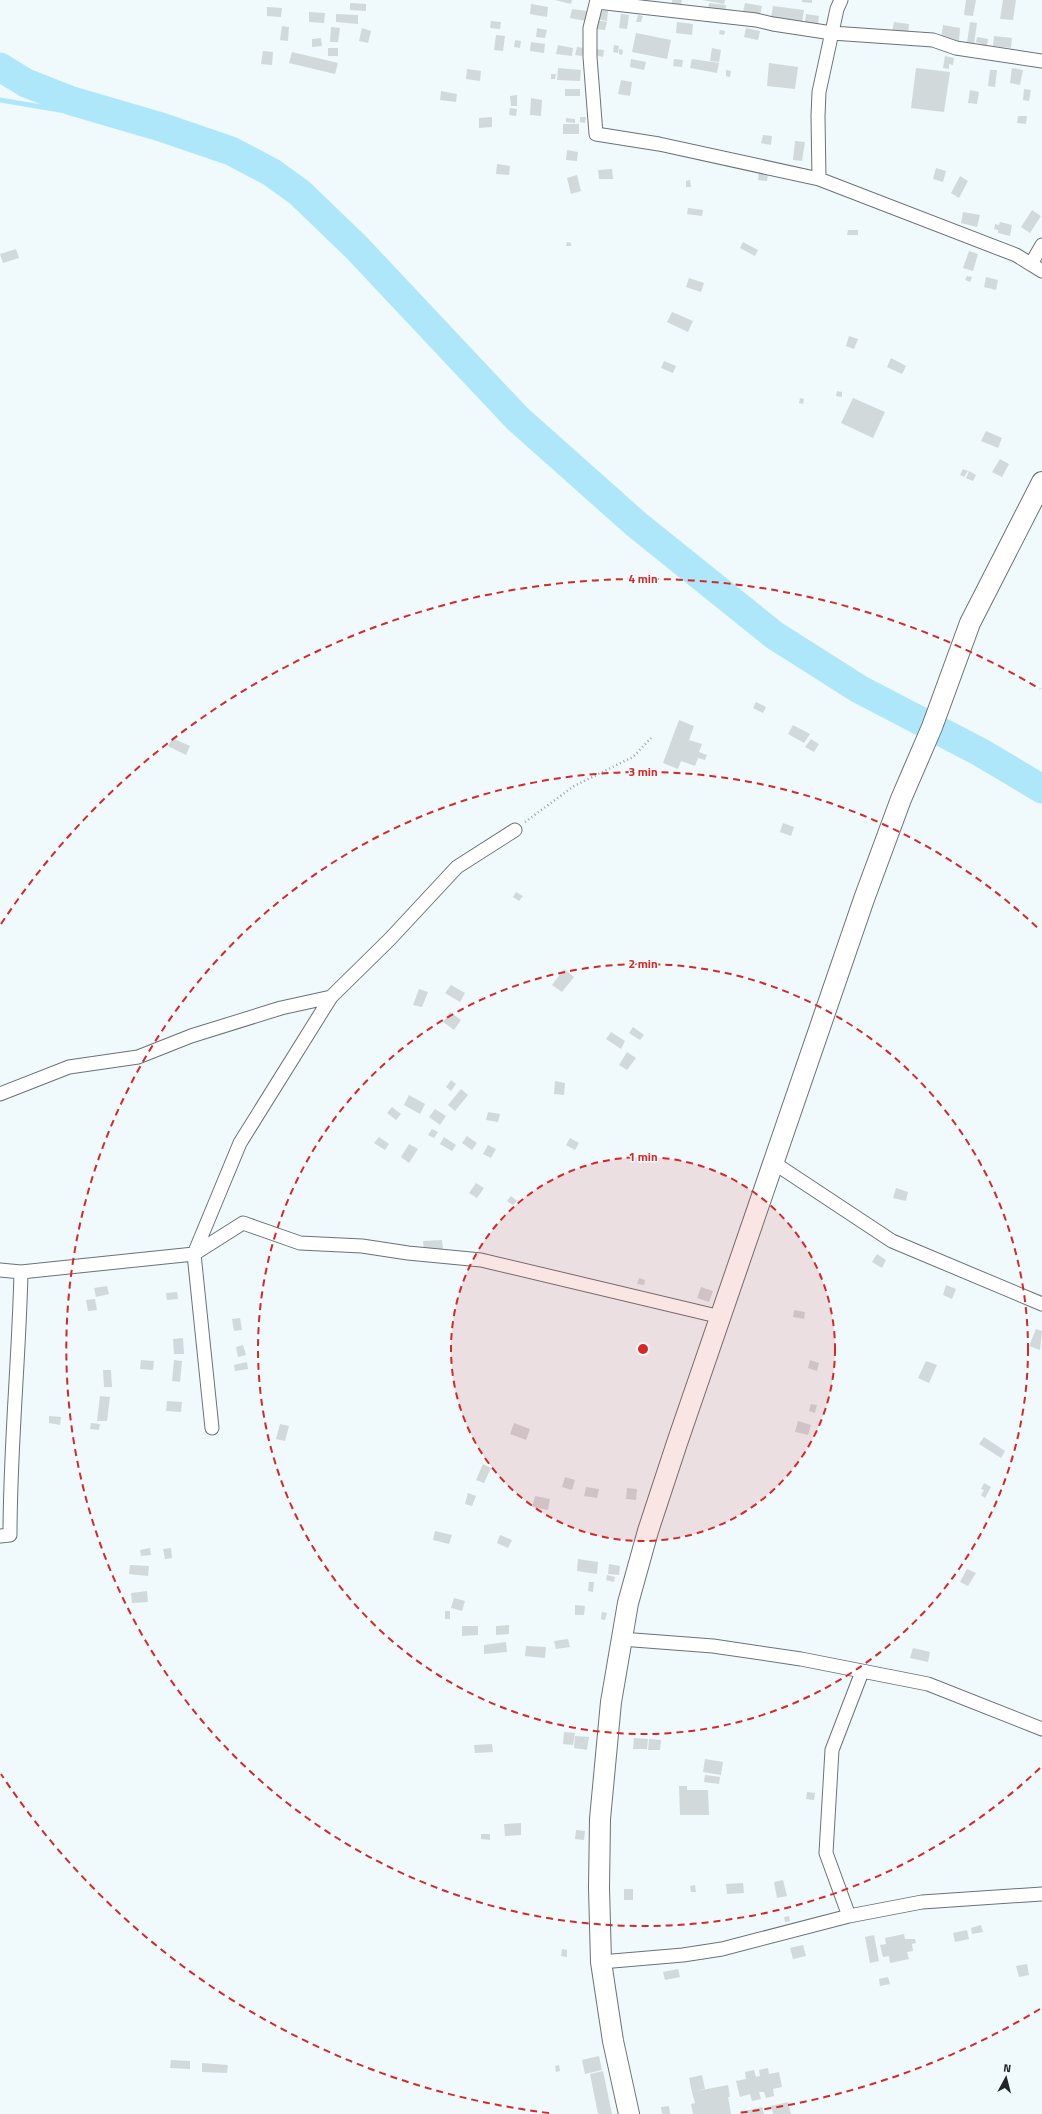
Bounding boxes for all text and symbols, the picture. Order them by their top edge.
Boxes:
text: 4 min [628,569,658,588]
text: 3 min [628,762,658,781]
text: 2 min [628,954,658,973]
text: 1 min [628,1147,658,1166]
centre of rings [636,1342,650,1356]
north arrow [986,2058,1026,2098]
text: N [1002,2060,1012,2076]

